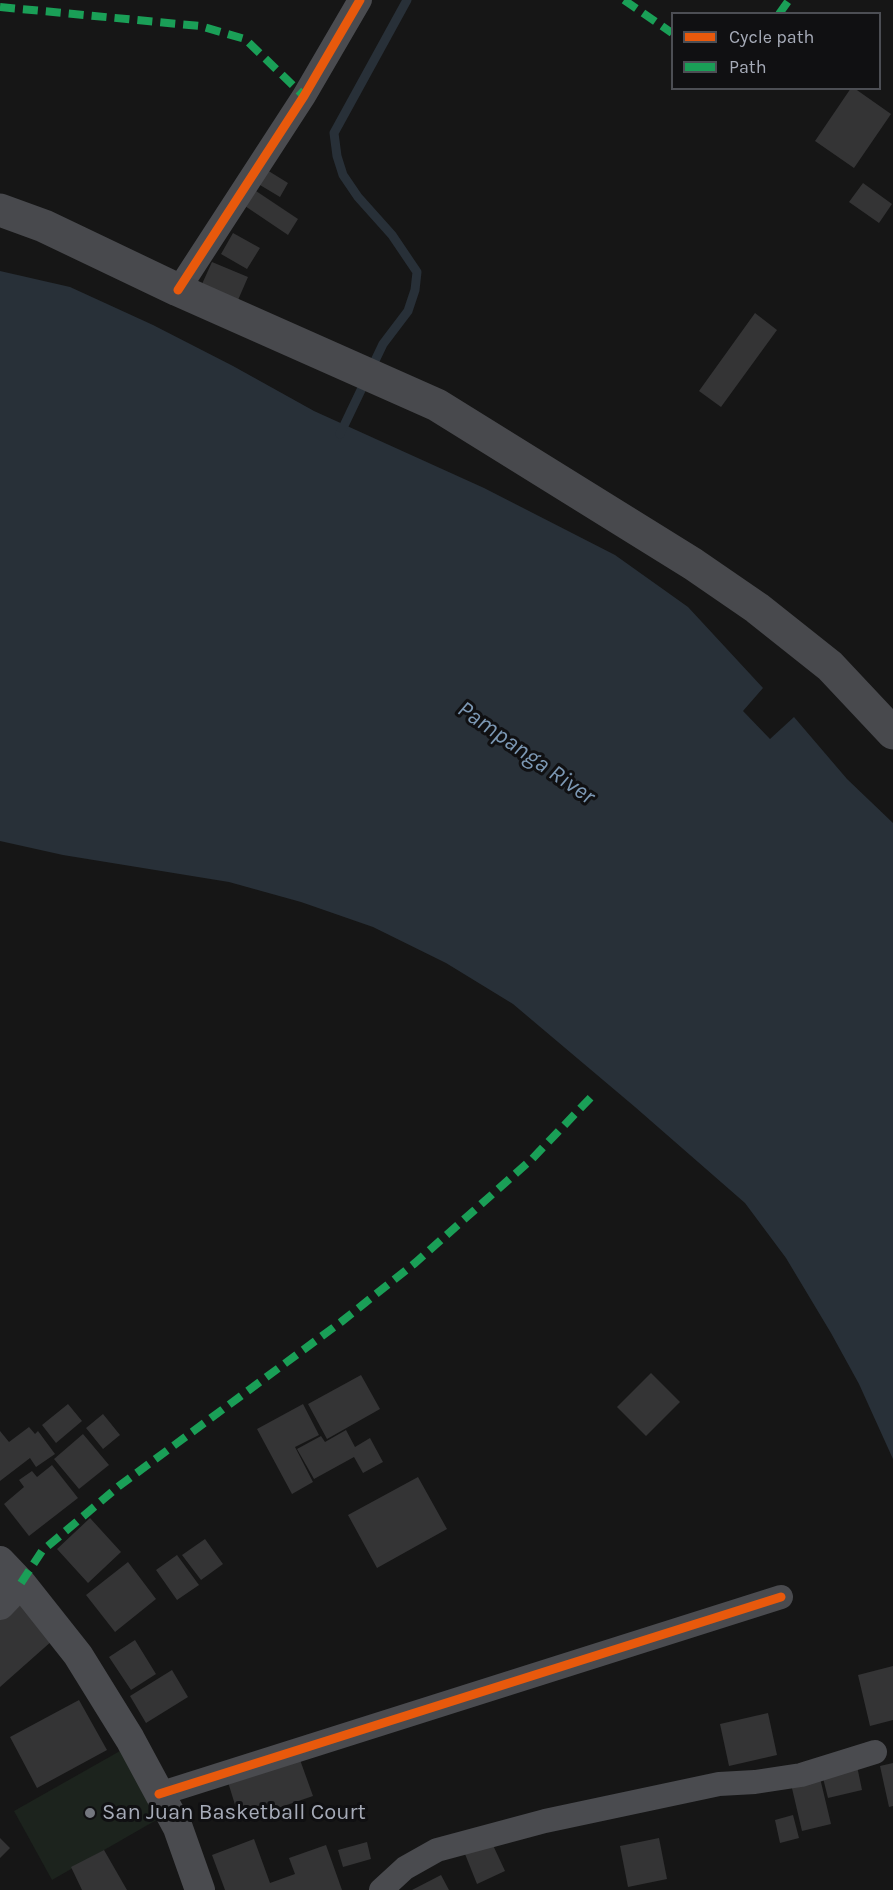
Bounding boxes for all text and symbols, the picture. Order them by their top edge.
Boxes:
legend [671,12,881,90]
text: Cycle path [729,26,814,48]
text: Path [729,56,767,78]
water label: Pampanga River [452,695,600,811]
place label: San Juan Basketball Court [102,1800,366,1826]
marker: San Juan Basketball Court [83,1806,97,1820]

